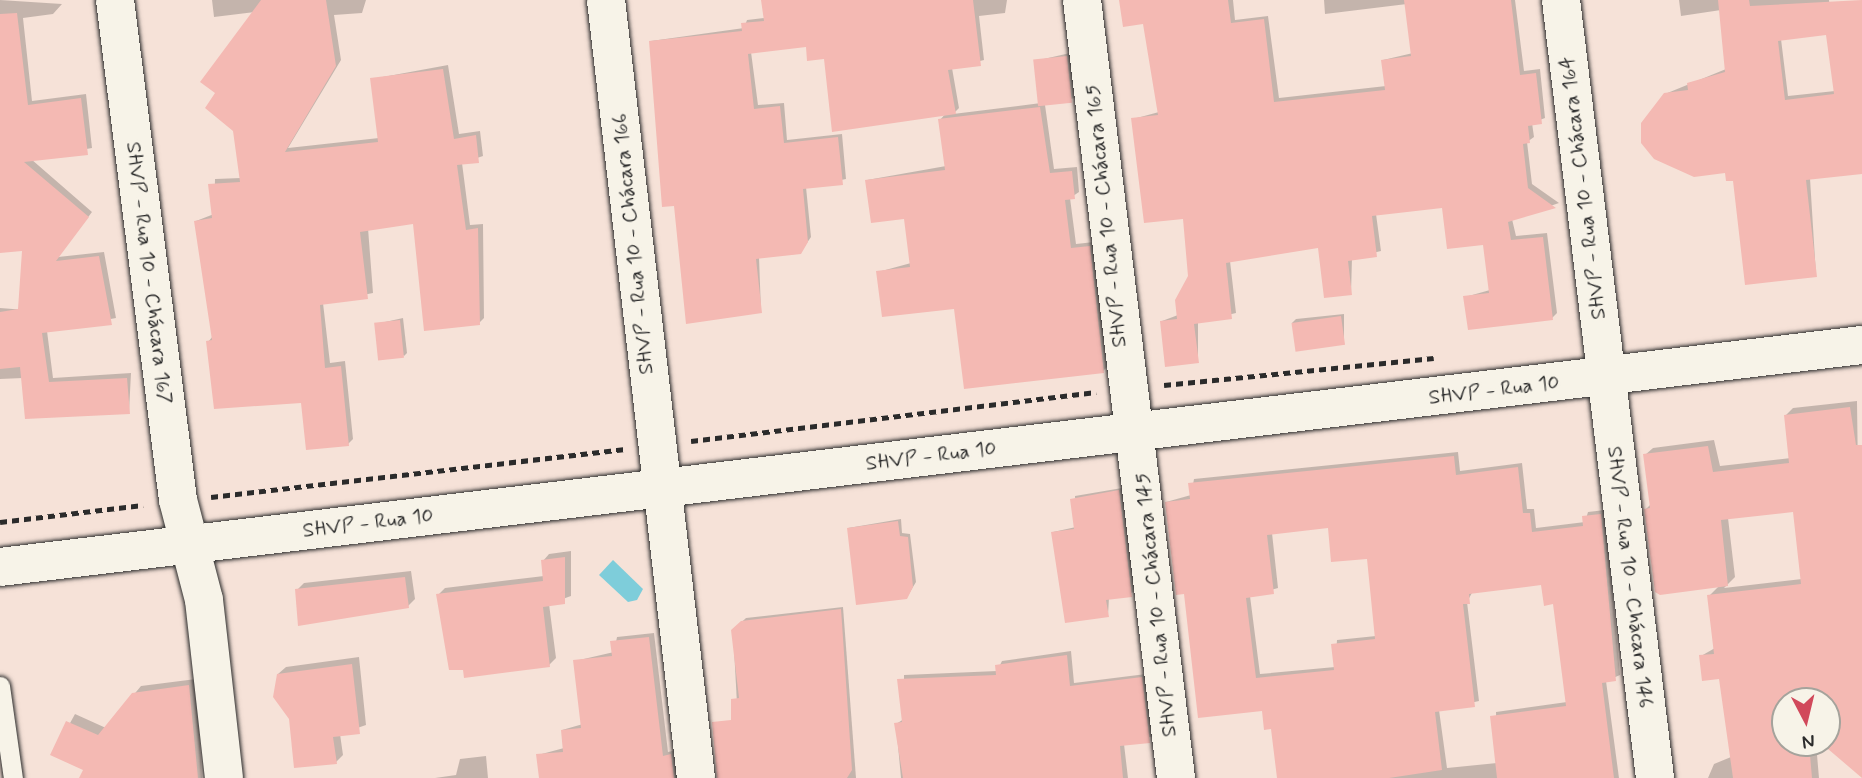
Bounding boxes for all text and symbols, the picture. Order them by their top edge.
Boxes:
street label: SHVP - Rua 10 - Chácara 164 [1554,55,1612,321]
street label: SHVP - Rua 10 - Chácara 165 [1080,83,1132,349]
street label: SHVP - Rua 10 - Chácara 166 [607,112,659,376]
street label: SHVP - Rua 10 - Chácara 167 [120,140,178,406]
street label: SHVP - Rua 10 [1427,369,1561,411]
street label: SHVP - Rua 10 [864,435,998,477]
street label: SHVP - Rua 10 - Chácara 146 [1601,445,1659,709]
street label: SHVP - Rua 10 - Chácara 145 [1130,472,1182,738]
street label: SHVP - Rua 10 [301,502,435,544]
north arrow [1771,687,1841,757]
text: N [1801,728,1816,755]

